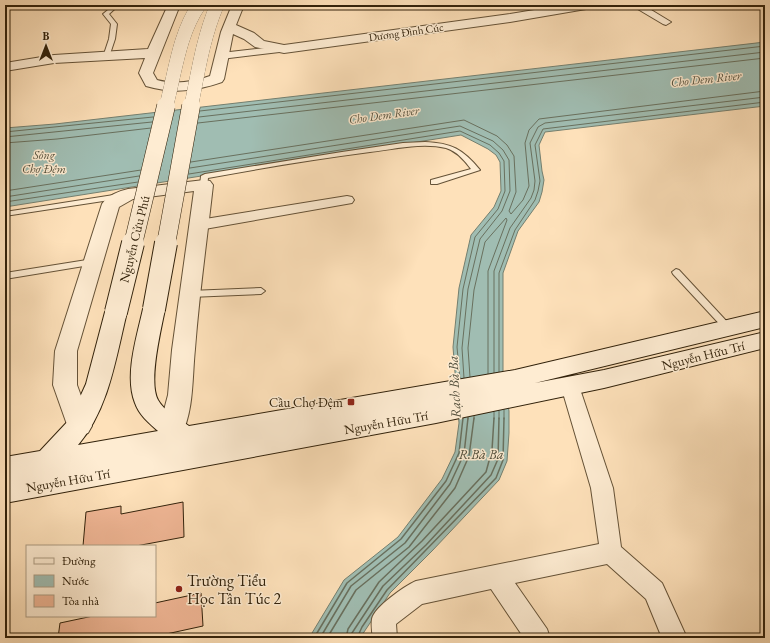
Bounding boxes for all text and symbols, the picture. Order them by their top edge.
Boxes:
street label: Dương Đình Cúc [368,20,445,44]
north arrow [26,26,66,66]
text: B [43,29,50,43]
water label: Cho Dem River [670,67,743,91]
water label: Cho Dem River [348,102,422,128]
water label: Sông Chợ Đệm [22,147,66,177]
street label: Nguyễn Cửu Phú [115,194,154,285]
street label: Nguyễn Hữu Trí [660,337,747,374]
water label: Rạch Bà Ba [443,355,465,419]
place label: Cầu Chợ Đệm [269,394,343,411]
marker: Cầu Chợ Đệm [346,397,356,407]
street label: Nguyễn Hữu Trí [343,407,430,438]
water label: R.Bà Ba [458,445,504,463]
street label: Nguyễn Hữu Trí [25,465,112,496]
legend [26,545,156,617]
text: Đường [62,553,96,569]
place label: Trường Tiểu Học Tân Túc 2 [187,570,282,609]
text: Nước [62,573,89,589]
marker: Trường Tiểu Học Tân Túc 2 [174,584,184,594]
text: Tòa nhà [62,593,99,609]

